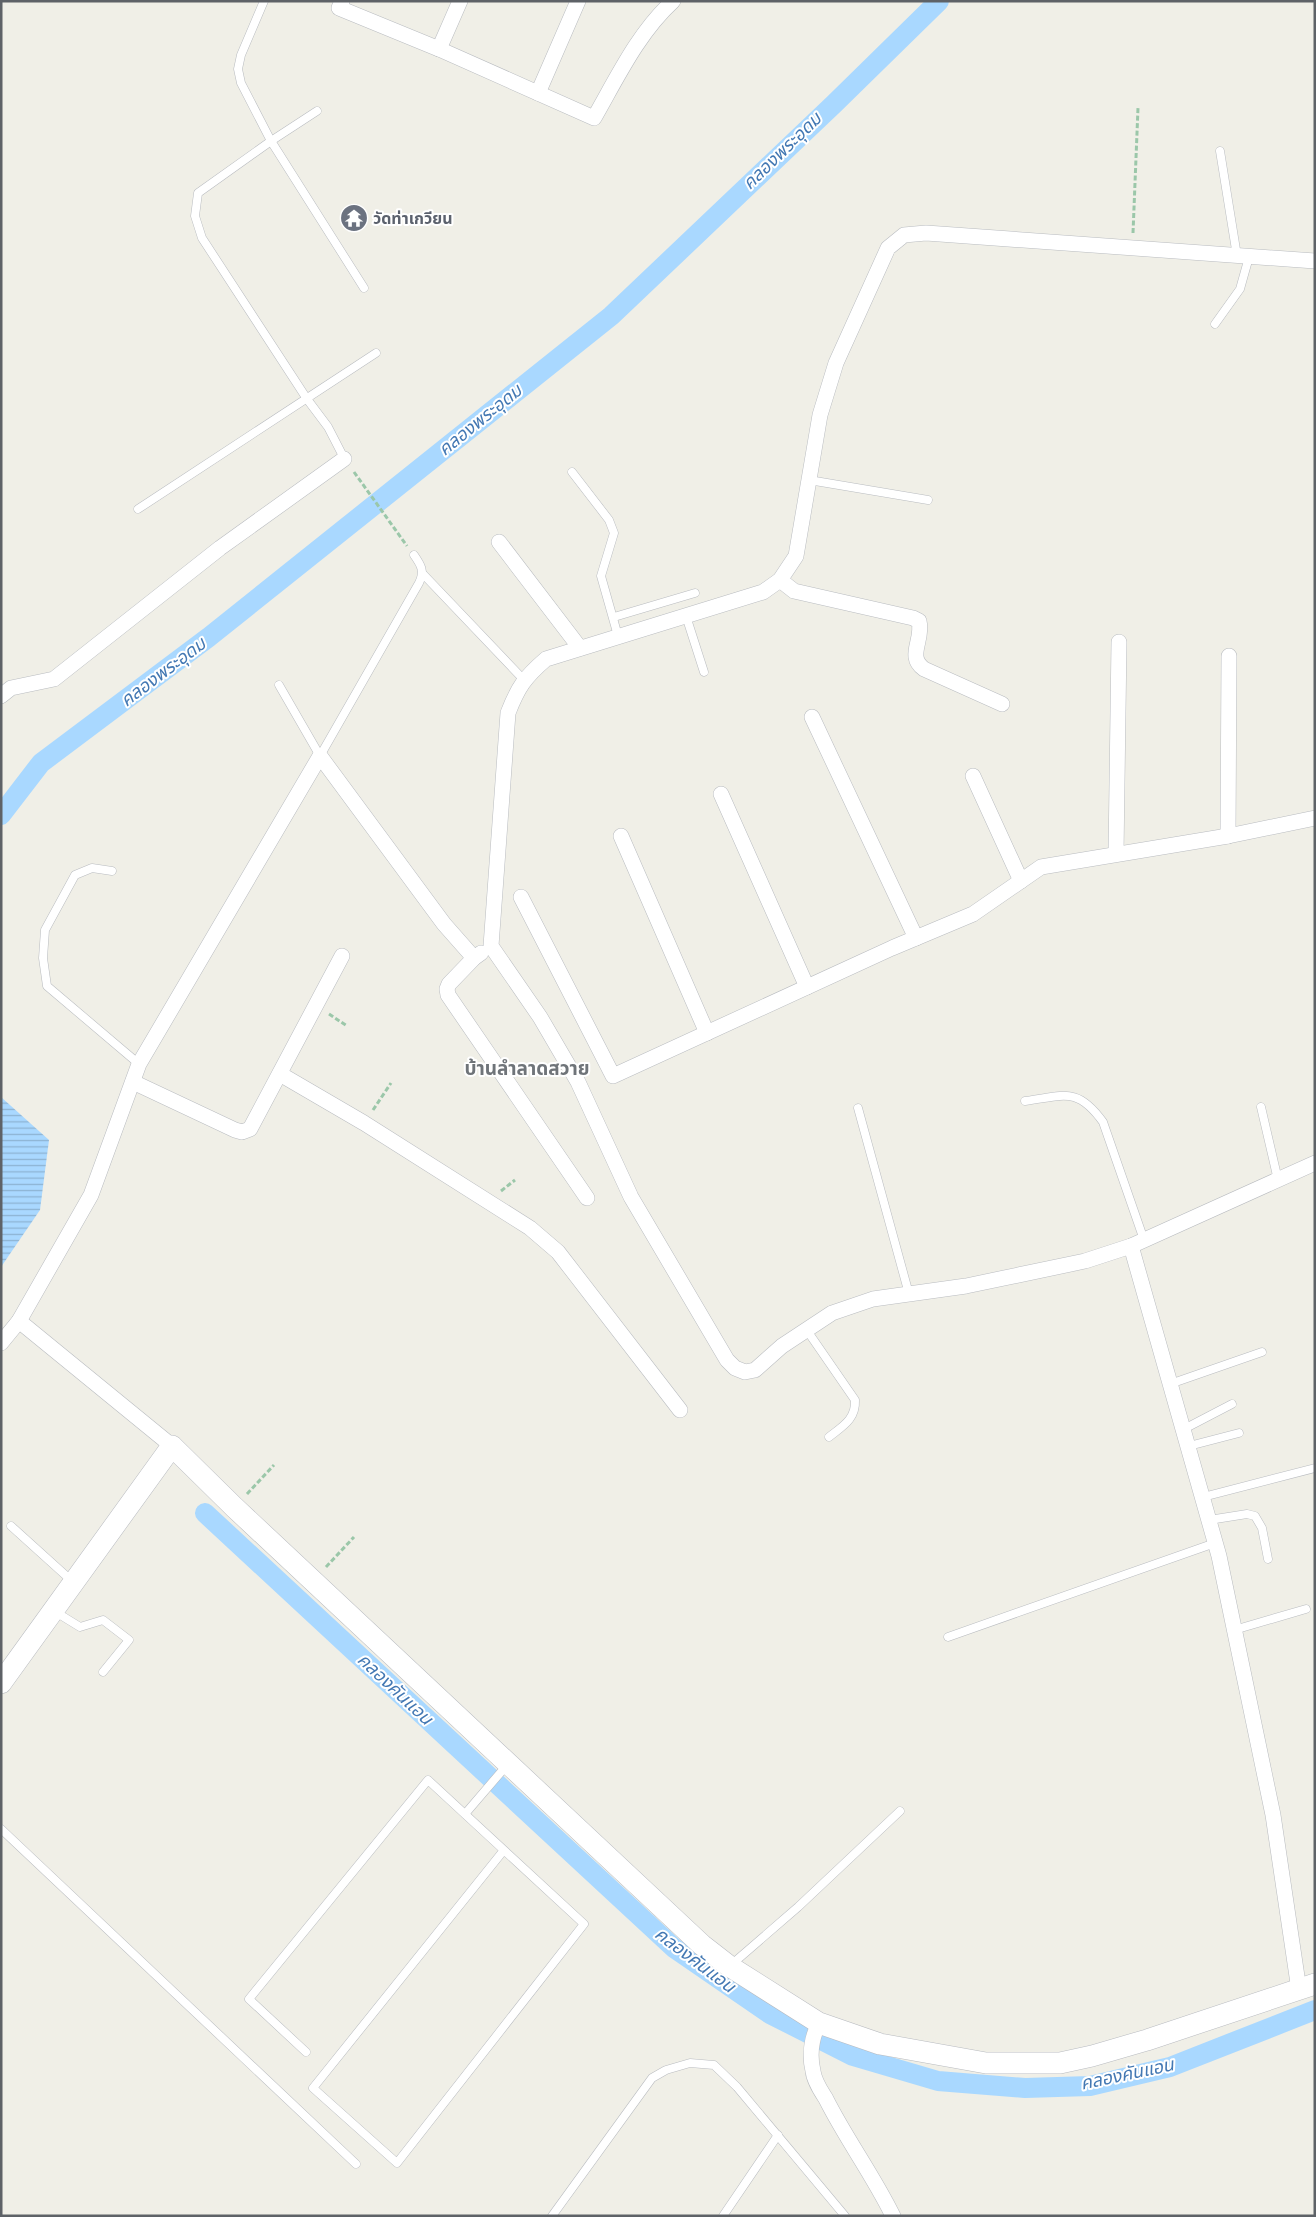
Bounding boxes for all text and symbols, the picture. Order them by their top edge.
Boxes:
water label: คลองพระอุดม [737,106,827,194]
temple icon: วัดท่าเกวียน [339,203,369,233]
place label: วัดท่าเกวียน [373,208,453,227]
water label: คลองพระอุดม [433,378,528,460]
water label: คลองพระอุดม [115,631,212,711]
district label: บ้านลำลาดสวาย [464,1056,590,1079]
water label: คลองคันแอน [354,1648,439,1729]
water label: คลองคันแอน [651,1922,741,1997]
water label: คลองคันแอน [1078,2052,1176,2094]

